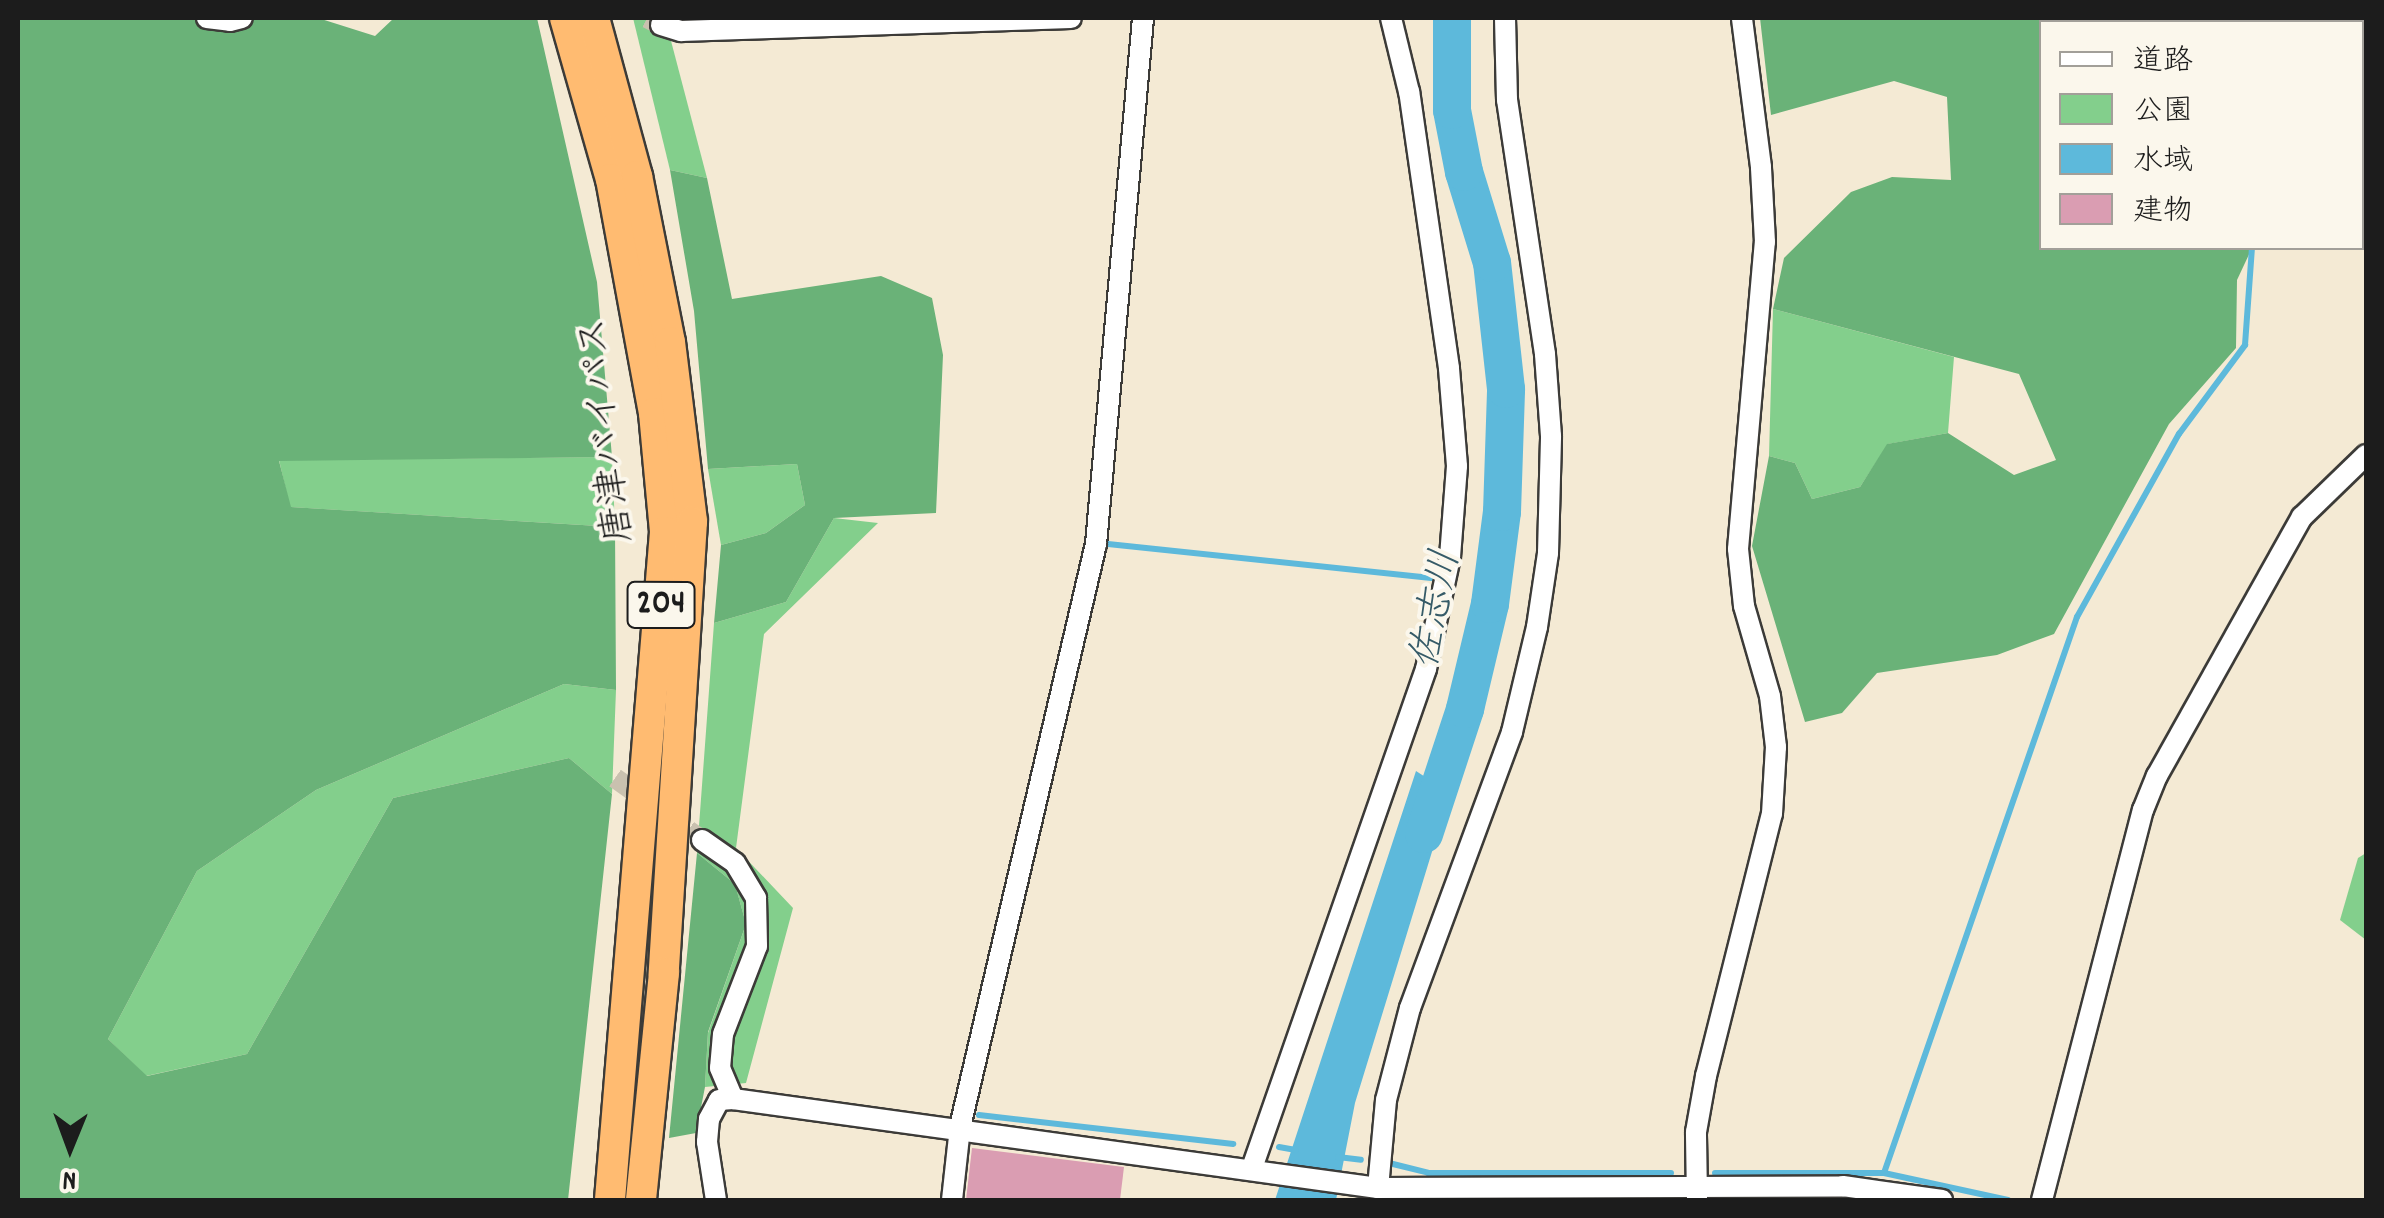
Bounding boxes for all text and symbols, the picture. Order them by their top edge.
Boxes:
legend [2039,20,2364,250]
text: 道路 [2133,42,2193,85]
text: 公園 [2133,92,2193,135]
text: 水域 [2133,142,2193,185]
text: 建物 [2133,192,2193,235]
street label: 唐津バイパス [572,314,646,546]
water label: 佐志川 [1404,547,1474,673]
road number: 204 [626,575,696,635]
north arrow [20,1098,120,1198]
text: N [62,1158,77,1198]

